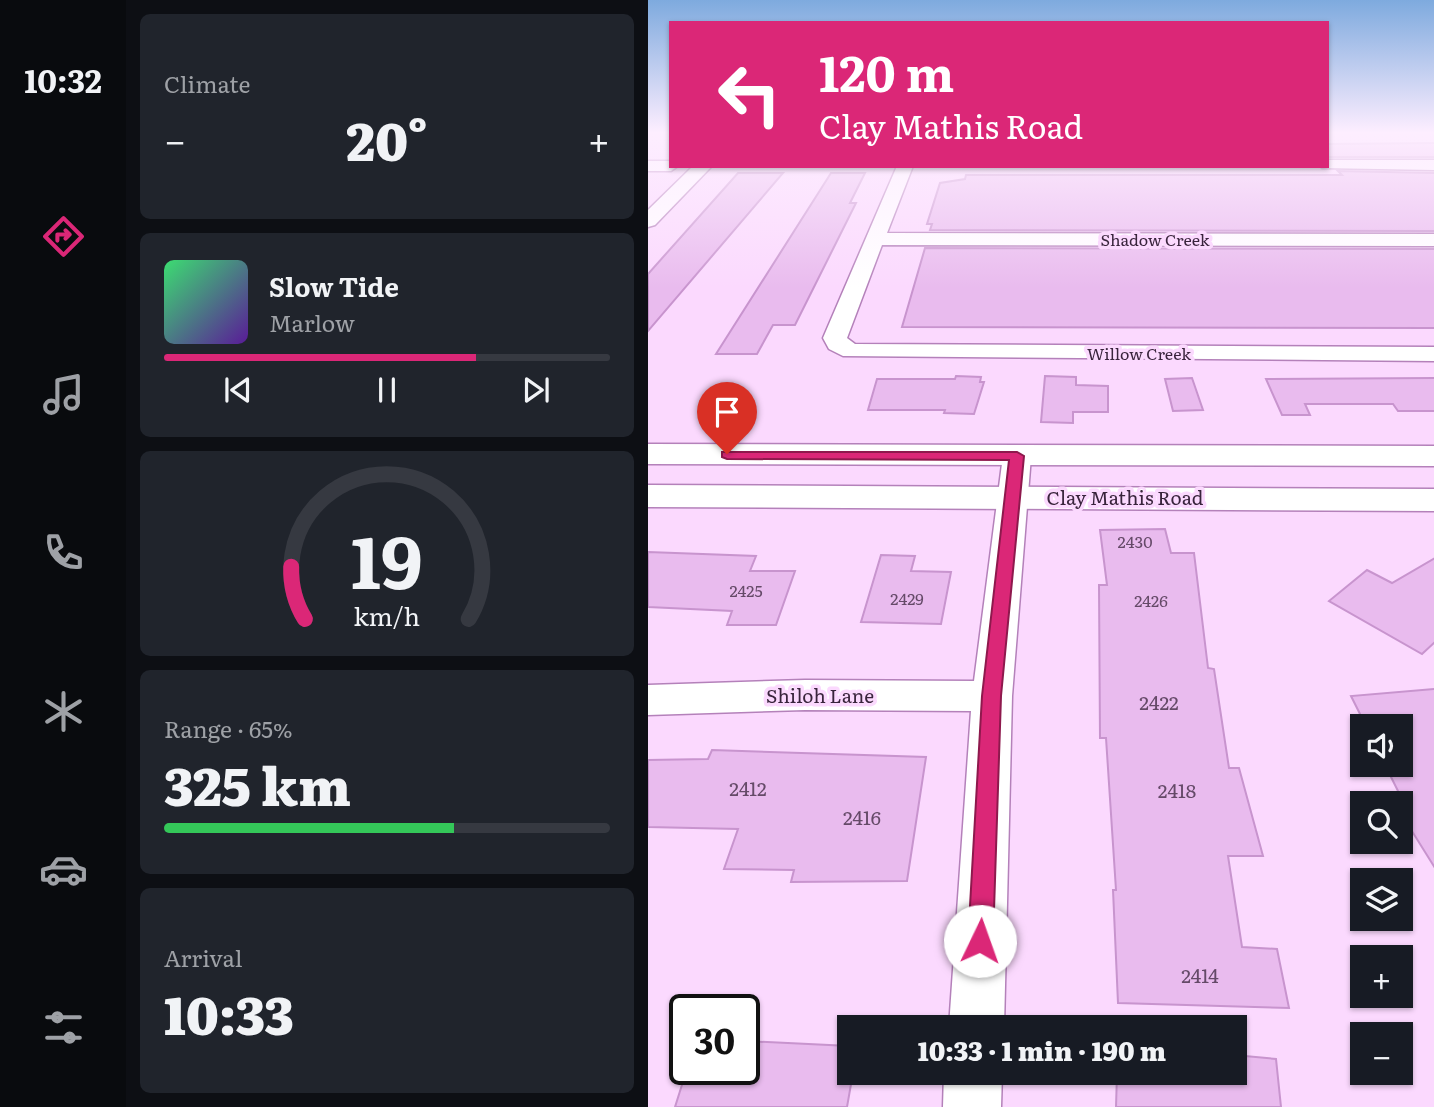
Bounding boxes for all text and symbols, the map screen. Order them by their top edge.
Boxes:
text: 120 m [819,34,954,107]
icon: left [704,49,795,140]
text: 10:32 [24,55,102,103]
text: Climate [164,66,250,100]
text: 20° [346,100,428,177]
text: Clay Mathis Road [819,101,1083,149]
text: − [164,110,186,167]
text: + [588,110,610,167]
icon: directions [39,212,88,261]
street label: Shadow Creek [1100,227,1210,251]
text: Slow Tide [269,266,399,305]
text: Marlow [269,305,355,339]
street label: Willow Creek [1087,341,1191,365]
icon: music [39,370,88,419]
icon: previous [219,371,257,409]
icon: pause [368,371,406,409]
icon: next [517,371,555,409]
pin [697,382,757,454]
icon: arrive [708,393,746,431]
street label: Clay Mathis Road [1047,483,1204,511]
text: 19 [351,504,423,612]
icon: phone [39,528,88,577]
house number: 2430 [1118,529,1152,553]
house number: 2425 [729,578,763,602]
house number: 2429 [890,586,924,610]
house number: 2426 [1134,588,1168,612]
text: km/h [354,597,420,634]
street label: Shiloh Lane [766,681,874,709]
icon: climate [39,687,88,736]
house number: 2422 [1139,688,1179,716]
text: Range · 65% [164,711,293,745]
map controls [1350,714,1413,1085]
button: sound [1350,714,1413,777]
text: 325 km [164,745,351,822]
house number: 2412 [729,774,767,802]
house number: 2418 [1158,776,1196,804]
button: search [1350,791,1413,854]
house number: 2416 [843,803,881,831]
icon: car [39,845,88,894]
button: layers [1350,868,1413,931]
position arrow [943,904,1017,978]
text: Arrival [164,940,243,974]
button: + [1350,945,1413,1008]
house number: 2414 [1181,961,1219,989]
text: 10:33 [164,974,294,1051]
speed limit sign: 30 [669,994,760,1085]
icon: filters [39,1003,88,1052]
button: − [1350,1022,1413,1085]
text: 10:33 · 1 min · 190 m [918,1030,1166,1069]

